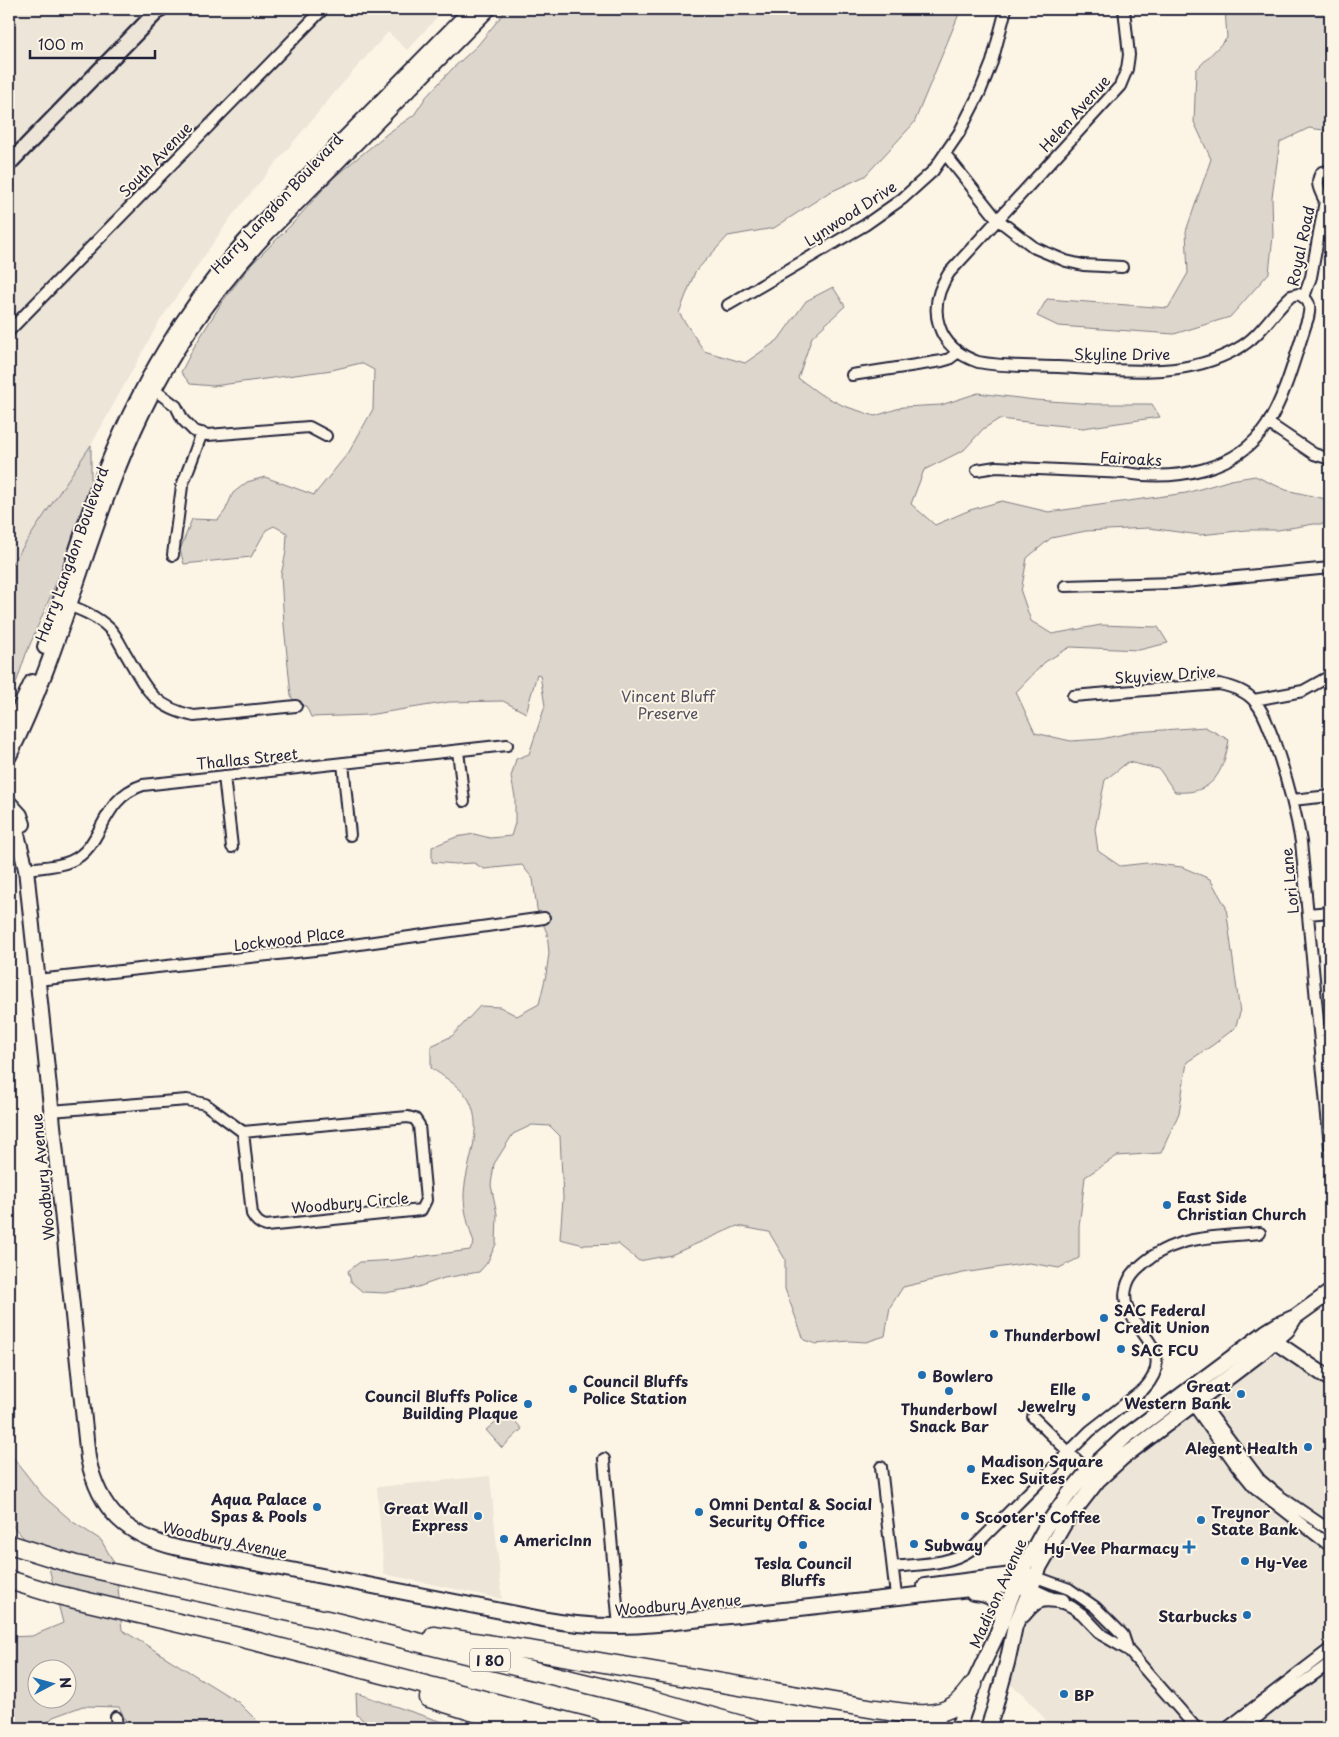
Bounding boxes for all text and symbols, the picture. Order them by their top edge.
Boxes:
scale bar [30,28,155,60]
text: 100 m [38,32,84,55]
street label: Helen Avenue [1033,69,1115,157]
street label: South Avenue [113,116,197,202]
street label: Harry Langdon Boulevard [205,128,347,278]
street label: Lynwood Drive [799,174,901,251]
street label: Royal Road [1280,204,1320,288]
street label: Skyline Drive [1074,342,1170,365]
street label: Fairoaks [1100,445,1163,471]
street label: Harry Langdon Boulevard [29,463,113,645]
street label: Skyview Drive [1114,659,1216,689]
park label: Vincent Bluff Preserve [621,684,716,724]
street label: Thallas Street [195,741,299,775]
street label: Lori Lane [1274,847,1304,915]
street label: Lockwood Place [232,920,346,956]
street label: Woodbury Avenue [24,1113,60,1241]
street label: Woodbury Circle [290,1185,410,1219]
place label: East Side Christian Church [1177,1185,1307,1225]
marker: East Side Christian Church [1161,1199,1173,1211]
place label: SAC Federal Credit Union [1114,1298,1210,1338]
marker: SAC Federal Credit Union [1098,1312,1110,1324]
place label: Thunderbowl [1004,1323,1101,1346]
marker: Thunderbowl [988,1328,1000,1340]
place label: SAC FCU [1131,1338,1199,1361]
marker: SAC FCU [1115,1343,1127,1355]
place label: Bowlero [932,1364,993,1387]
place label: Council Bluffs Police Station [583,1369,688,1409]
marker: Bowlero [916,1369,928,1381]
place label: Great Western Bank [1124,1374,1231,1414]
place label: Elle Jewelry [1018,1377,1076,1417]
marker: Council Bluffs Police Station [567,1383,579,1395]
place label: Council Bluffs Police Building Plaque [365,1384,519,1424]
marker: Thunderbowl Snack Bar [943,1385,955,1397]
marker: Great Western Bank [1235,1388,1247,1400]
marker: Elle Jewelry [1080,1391,1092,1403]
place label: Thunderbowl Snack Bar [901,1397,997,1437]
marker: Council Bluffs Police Building Plaque [522,1398,534,1410]
place label: Alegent Health [1184,1436,1298,1459]
marker: Alegent Health [1302,1441,1314,1453]
place label: Madison Square Exec Suites [981,1449,1103,1489]
marker: Madison Square Exec Suites [965,1463,977,1475]
place label: Aqua Palace Spas & Pools [210,1487,307,1527]
place label: Omni Dental & Social Security Office [709,1492,872,1532]
place label: Great Wall Express [384,1496,468,1536]
place label: Treynor State Bank [1211,1500,1298,1540]
marker: Aqua Palace Spas & Pools [311,1501,323,1513]
place label: Scooter's Coffee [975,1505,1101,1528]
marker: Omni Dental & Social Security Office [693,1506,705,1518]
marker: Great Wall Express [472,1510,484,1522]
marker: Scooter's Coffee [959,1510,971,1522]
marker: Treynor State Bank [1195,1514,1207,1526]
street label: Woodbury Avenue [160,1515,290,1563]
place label: AmericInn [513,1528,592,1551]
marker: AmericInn [498,1533,510,1545]
place label: Subway [924,1533,983,1556]
street label: Madison Avenue [962,1534,1032,1652]
place label: Hy-Vee Pharmacy [1044,1536,1179,1559]
marker: Subway [908,1538,920,1550]
marker: Tesla Council Bluffs [797,1539,809,1551]
marker: Hy-Vee Pharmacy [1183,1541,1195,1553]
place label: Hy-Vee [1255,1550,1308,1573]
place label: Tesla Council Bluffs [754,1551,852,1591]
marker: Hy-Vee [1239,1555,1251,1567]
street label: Woodbury Avenue [614,1587,742,1621]
place label: Starbucks [1158,1604,1237,1627]
marker: Starbucks [1241,1609,1253,1621]
road number: I 80 [470,1648,510,1672]
north arrow [28,1660,78,1710]
text: N [54,1676,76,1689]
place label: BP [1074,1683,1094,1706]
marker: BP [1058,1688,1070,1700]

